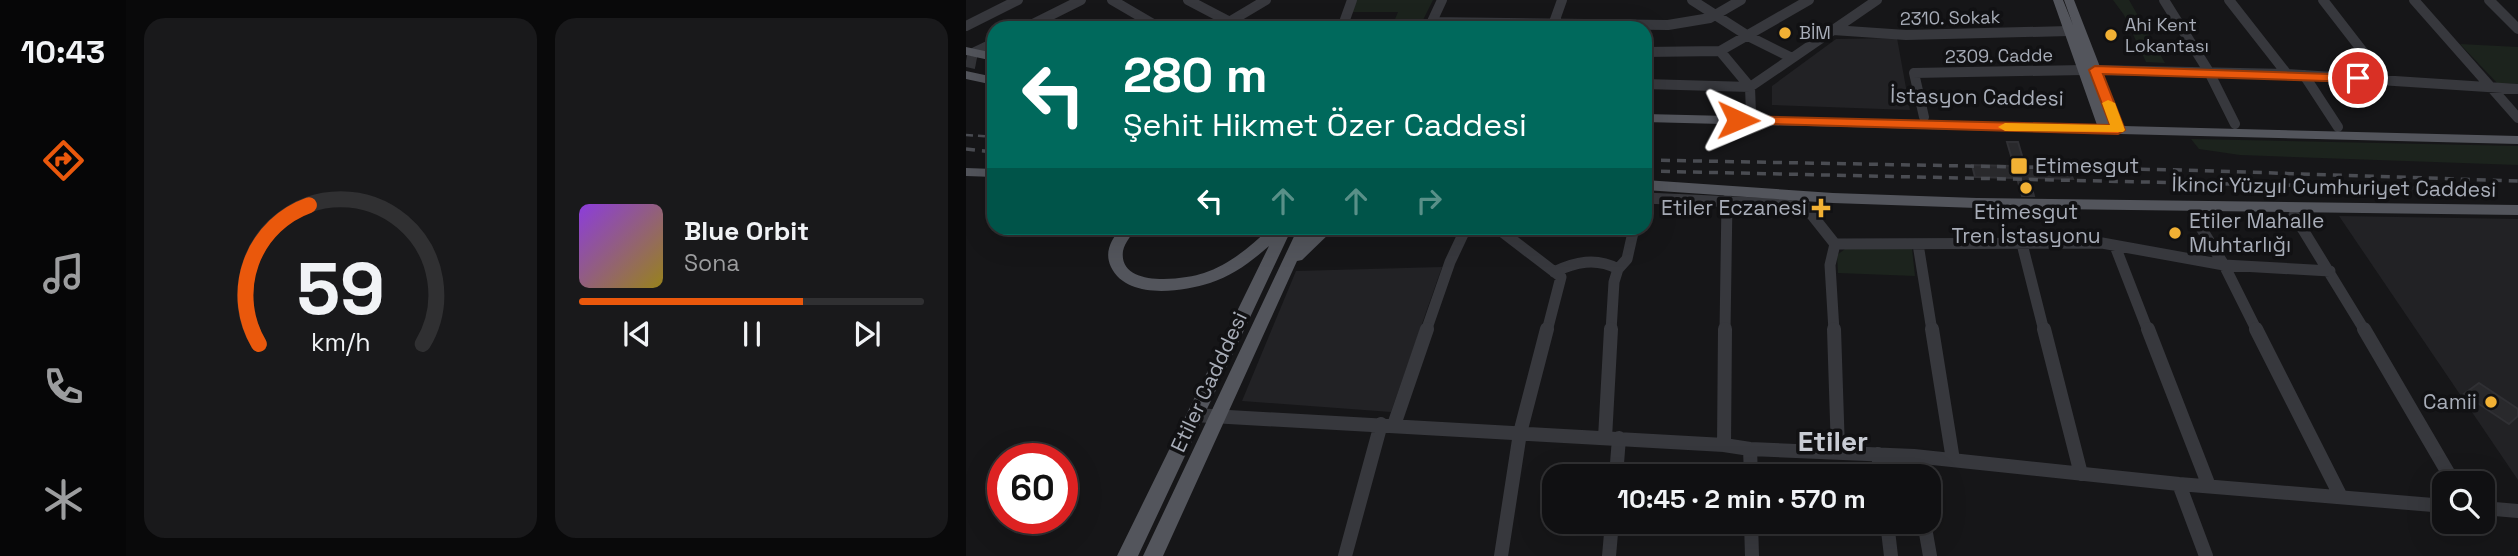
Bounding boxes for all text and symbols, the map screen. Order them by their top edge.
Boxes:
street label: 2310. Sokak [1900,5,2001,30]
place label: Ahi Kent Lokantası [2125,13,2209,57]
place label: BİM [1799,21,1831,44]
marker: BİM [1777,25,1793,41]
marker: Ahi Kent Lokantası [2103,27,2119,43]
text: 10:43 [21,32,105,72]
street label: 2309. Cadde [1945,43,2053,68]
text: 280 m [1123,44,1268,106]
pin [2328,48,2388,108]
icon: left [1008,49,1099,140]
icon: arrive [2339,59,2377,97]
street label: İstasyon Caddesi [1890,81,2064,112]
position arrow [1701,83,1775,157]
text: Şehit Hikmet Özer Caddesi [1123,105,1527,145]
icon: directions [39,136,88,185]
place label: Etimesgut [2035,152,2139,179]
marker: Etimesgut [2009,156,2029,176]
street label: İkinci Yüzyıl Cumhuriyet Caddesi [2171,170,2497,203]
marker: Etimesgut Tren İstasyonu [2018,180,2034,196]
icon: left [1191,182,1229,220]
icon: ahead [1264,182,1302,220]
icon: ahead [1337,182,1375,220]
icon: right [1410,182,1448,220]
place label: Etiler Eczanesi [1661,194,1807,221]
place label: Etimesgut Tren İstasyonu [1952,198,2101,249]
marker: Etiler Eczanesi [1813,200,1829,216]
place label: Etiler Mahalle Muhtarlığı [2189,207,2324,258]
text: Blue Orbit [684,214,809,248]
marker: Etiler Mahalle Muhtarlığı [2167,225,2183,241]
text: 59 [296,242,385,335]
text: Sona [684,248,740,278]
icon: music [39,249,88,298]
street label: Etiler Cadddesi [1164,307,1253,456]
icon: previous [618,315,656,353]
icon: pause [733,315,771,353]
icon: next [848,315,886,353]
text: km/h [311,326,370,358]
icon: phone [39,362,88,411]
place label: Camii [2423,388,2477,415]
marker: Camii [2483,394,2499,410]
district label: Etiler [1798,423,1868,459]
speed limit sign: 60 [987,443,1078,534]
map controls [2432,471,2495,534]
button: search [2432,471,2495,534]
icon: climate [39,475,88,524]
text: 10:45 · 2 min · 570 m [1617,482,1866,516]

